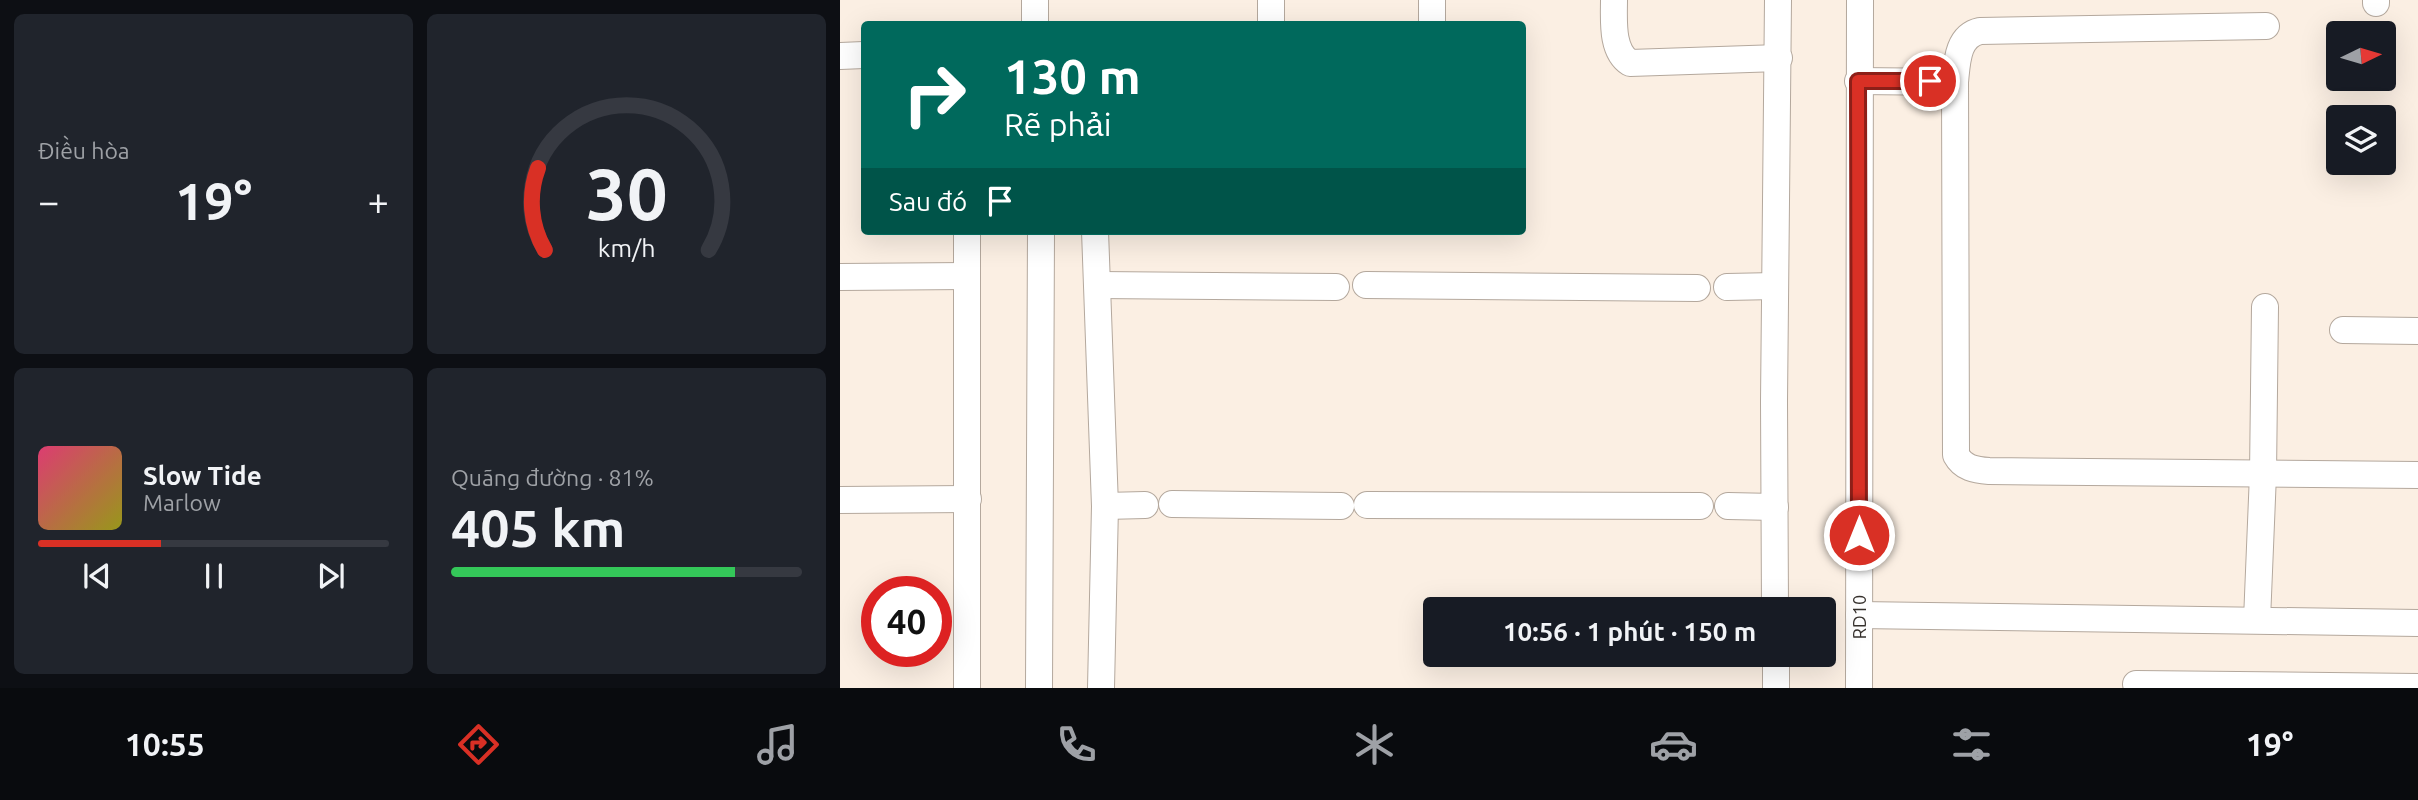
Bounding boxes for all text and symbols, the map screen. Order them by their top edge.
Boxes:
north arrow [2326,21,2396,91]
map controls [2326,21,2396,175]
text: 130 m [1004,48,1141,103]
icon: right [889,49,980,140]
pin [1900,51,1960,111]
icon: arrive [1911,62,1949,100]
button: layers [2326,105,2396,175]
text: Rẽ phải [1004,106,1111,142]
text: Điều hòa [38,138,130,163]
text: 30 [585,152,668,234]
text: 19° [175,172,252,230]
text: − [38,180,59,222]
text: + [368,180,389,222]
icon: arrive [981,182,1019,220]
text: Sau đó [889,187,967,216]
text: km/h [598,234,655,262]
text: Slow Tide [143,461,262,490]
text: Quãng đường · 81% [451,465,654,490]
text: Marlow [143,490,221,515]
position arrow [1822,498,1896,572]
text: 405 km [451,499,625,557]
icon: previous [78,557,116,595]
icon: pause [195,557,233,595]
icon: next [312,557,350,595]
speed limit sign: 40 [861,576,952,667]
street label: RD10 [1849,595,1869,639]
text: 10:56 · 1 phút · 150 m [1503,617,1756,646]
icon: directions [454,720,503,769]
icon: music [753,720,802,769]
icon: phone [1052,720,1101,769]
icon: climate [1350,720,1399,769]
icon: car [1649,720,1698,769]
icon: filters [1947,720,1996,769]
text: 10:55 [125,726,205,762]
text: 19° [2246,726,2293,762]

